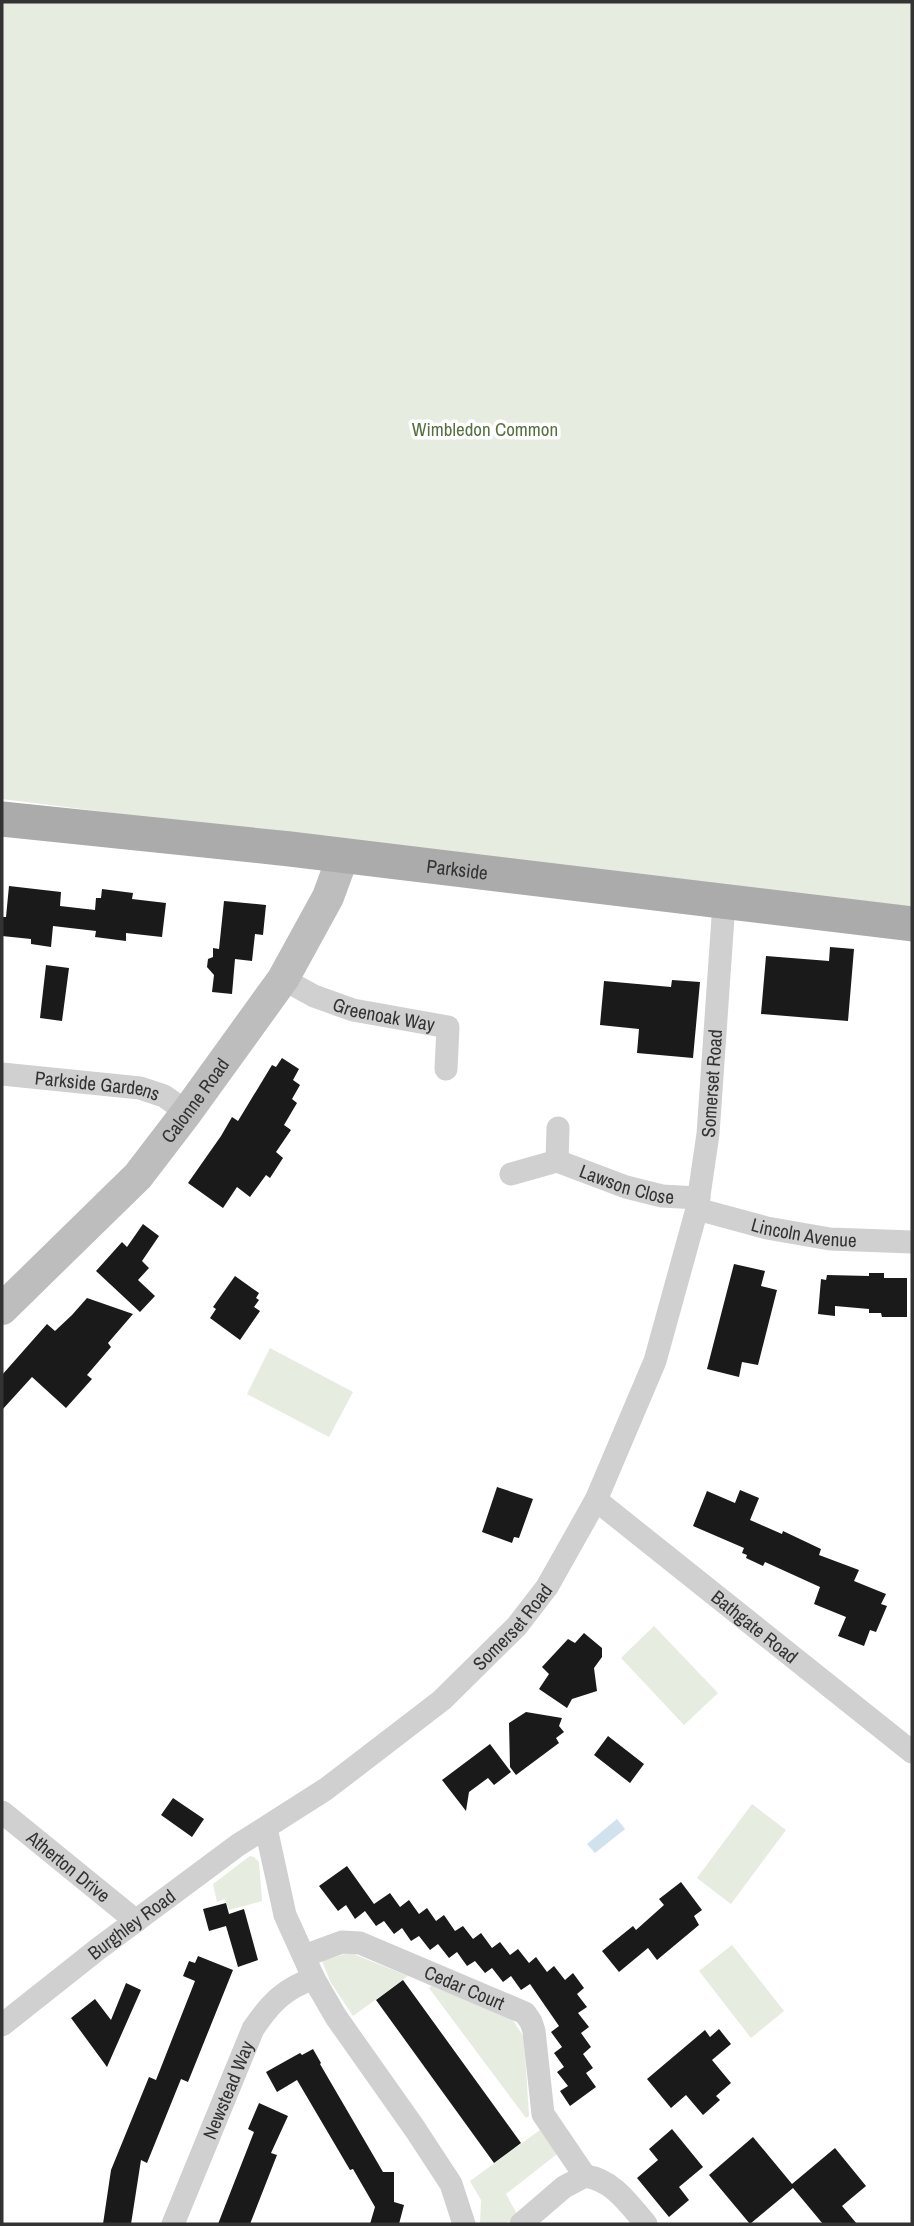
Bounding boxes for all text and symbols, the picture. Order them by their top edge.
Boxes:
park label: Wimbledon Common [412,416,558,442]
street label: Parkside [425,853,489,886]
street label: Greenoak Way [329,991,437,1037]
street label: Somerset Road [695,1028,728,1138]
street label: Calonne Road [155,1052,235,1148]
street label: Parkside Gardens [34,1064,163,1107]
street label: Lawson Close [576,1158,675,1210]
street label: Lincoln Avenue [748,1211,857,1253]
street label: Somerset Road [467,1578,558,1676]
street label: Bathgate Road [706,1584,803,1669]
street label: Atherton Drive [21,1824,116,1908]
street label: Burghley Road [82,1883,181,1965]
street label: Cedar Court [420,1959,509,2016]
street label: Newstead Way [196,2036,260,2143]

